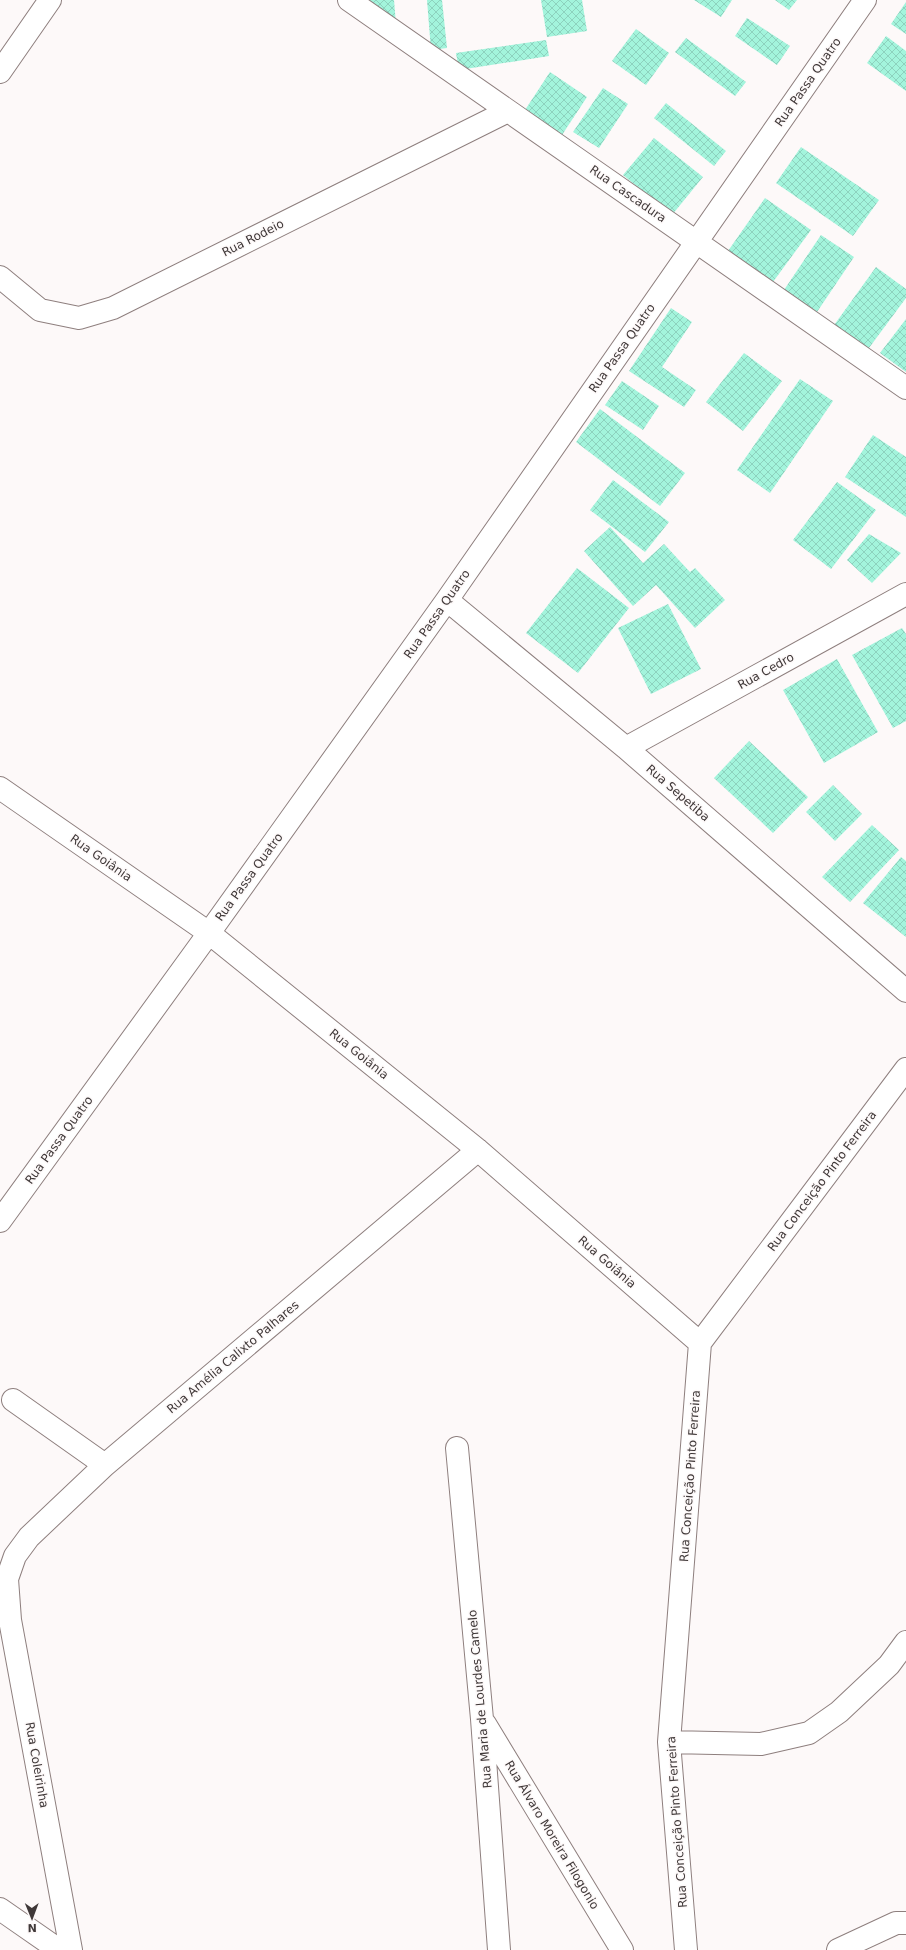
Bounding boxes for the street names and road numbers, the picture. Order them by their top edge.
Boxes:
street label: Rua Passa Quatro [772,35,844,129]
street label: Rua Cascadura [587,162,669,226]
street label: Rua Rodeio [220,216,286,260]
street label: Rua Passa Quatro [586,301,658,395]
street label: Rua Passa Quatro [401,567,473,661]
street label: Rua Cedro [736,650,796,692]
street label: Rua Sepetiba [643,762,713,824]
street label: Rua Passa Quatro [212,830,286,924]
street label: Rua Goiânia [67,832,135,884]
street label: Rua Goiânia [327,1026,391,1082]
street label: Rua Passa Quatro [22,1093,96,1187]
street label: Rua Conceição Pinto Ferreira [765,1108,879,1254]
street label: Rua Goiânia [575,1233,639,1291]
street label: Rua Amélia Calixto Palhares [164,1298,302,1416]
street label: Rua Conceição Pinto Ferreira [677,1390,703,1562]
street label: Rua Maria de Lourdes Camelo [465,1609,495,1789]
street label: Rua Coleirinha [23,1721,51,1809]
street label: Rua Conceição Pinto Ferreira [664,1736,690,1908]
street label: Rua Álvaro Moreira Filogonio [502,1758,603,1912]

